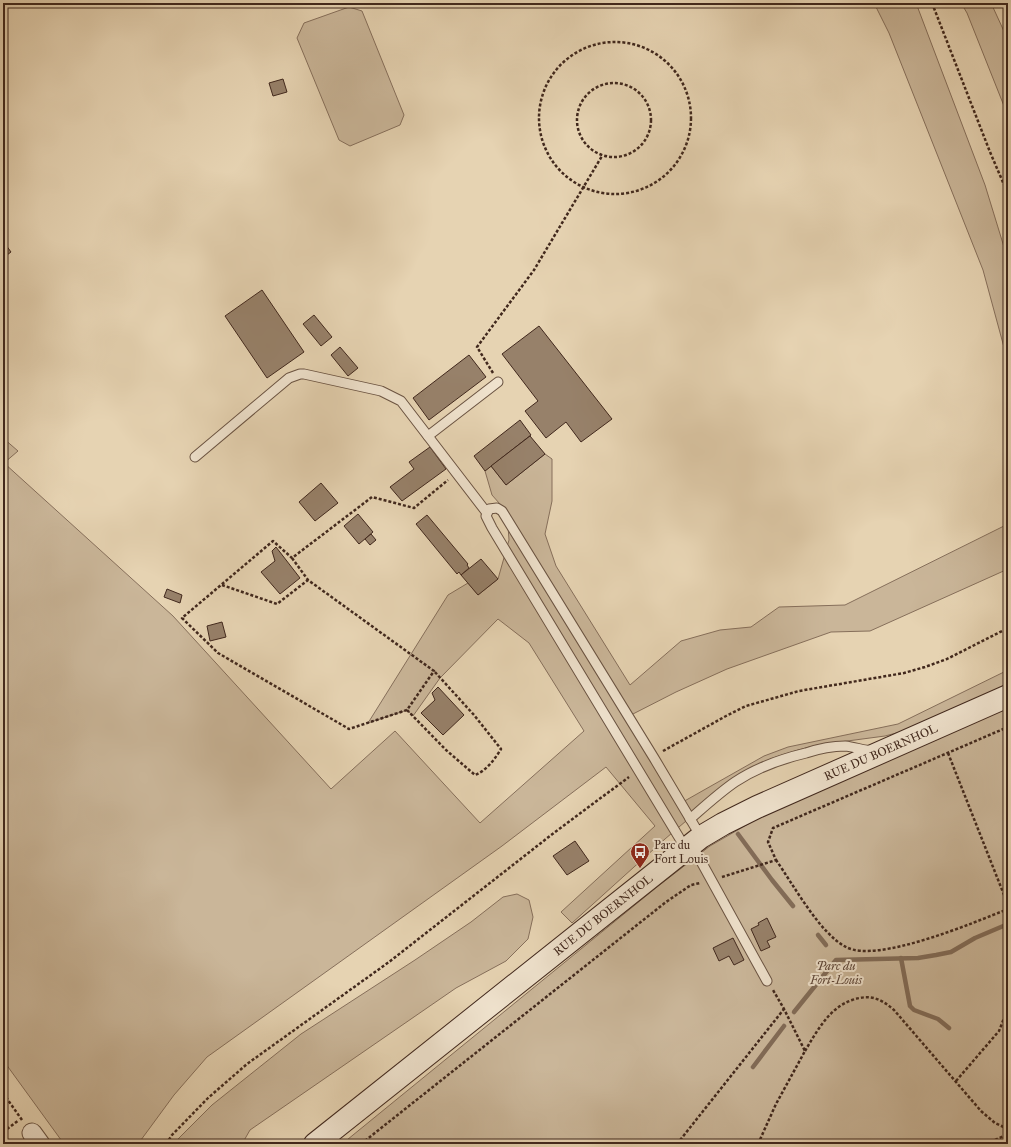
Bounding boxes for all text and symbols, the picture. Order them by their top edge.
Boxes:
street label: RUE DU BOERNHOL [822,721,940,783]
place label: Parc du Fort Louis [654,838,708,866]
bus stop icon: Parc du Fort Louis [629,841,651,869]
street label: RUE DU BOERNHOL [551,871,655,959]
park label: Parc du Fort-Louis [809,959,863,987]

